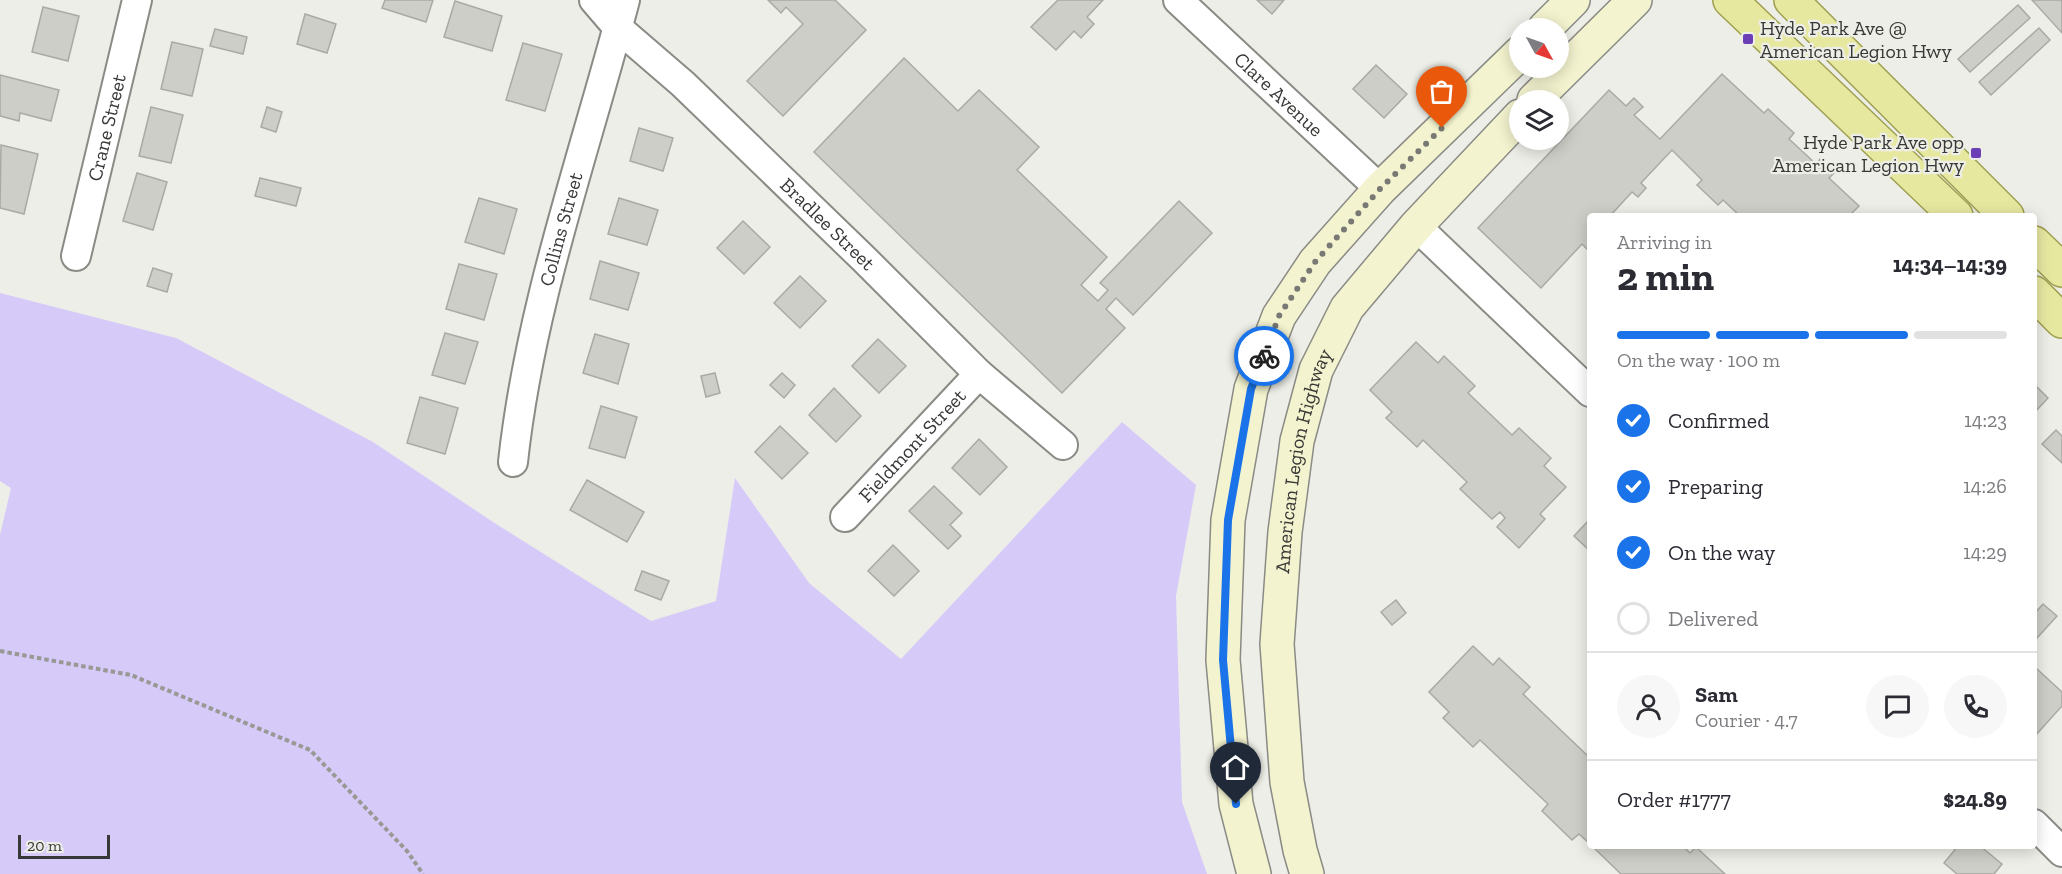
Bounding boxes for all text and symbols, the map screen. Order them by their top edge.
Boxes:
place label: Hyde Park Ave @ American Legion Hwy [1760,16,1952,63]
north arrow [1509,18,1569,78]
map controls [1509,18,1569,150]
marker: Hyde Park Ave @ American Legion Hwy [1741,32,1755,46]
street label: Clare Avenue [1229,47,1328,142]
pin [1416,66,1467,128]
street label: Crane Street [82,71,131,183]
icon: bag [1425,75,1458,108]
button: layers [1509,90,1569,150]
place label: Hyde Park Ave opp American Legion Hwy [1772,130,1965,177]
marker: Hyde Park Ave opp American Legion Hwy [1969,146,1983,160]
street label: Collins Street [534,169,588,289]
street label: Bradlee Street [775,173,881,276]
text: Arriving in [1617,230,1712,254]
text: 14:34–14:39 [1893,251,2007,278]
text: 2 min [1617,253,1714,300]
courier [1234,326,1294,386]
icon: bike [1248,340,1281,373]
street label: American Legion Highway [1270,344,1337,574]
text: On the way · 100 m [1617,348,1780,372]
street label: Fieldmont Street [853,384,971,507]
icon: check [1617,404,1650,437]
text: Confirmed [1668,407,1769,434]
text: 14:23 [1964,408,2007,432]
icon: check [1617,470,1650,503]
text: Preparing [1668,473,1763,500]
text: 14:26 [1963,474,2007,498]
icon: check [1617,536,1650,569]
text: On the way [1668,539,1775,566]
text: 14:29 [1963,540,2007,564]
text: Delivered [1668,605,1758,632]
button: person [1617,675,1680,738]
button: chat [1866,675,1929,738]
button: phone [1944,675,2007,738]
text: Sam [1695,681,1738,708]
text: Courier · 4.7 [1695,708,1798,732]
pin [1210,742,1261,804]
icon: home [1219,751,1252,784]
text: Order #1777 [1617,786,1731,813]
text: $24.89 [1943,786,2007,813]
scale bar [18,832,110,860]
text: 20 m [27,836,62,855]

